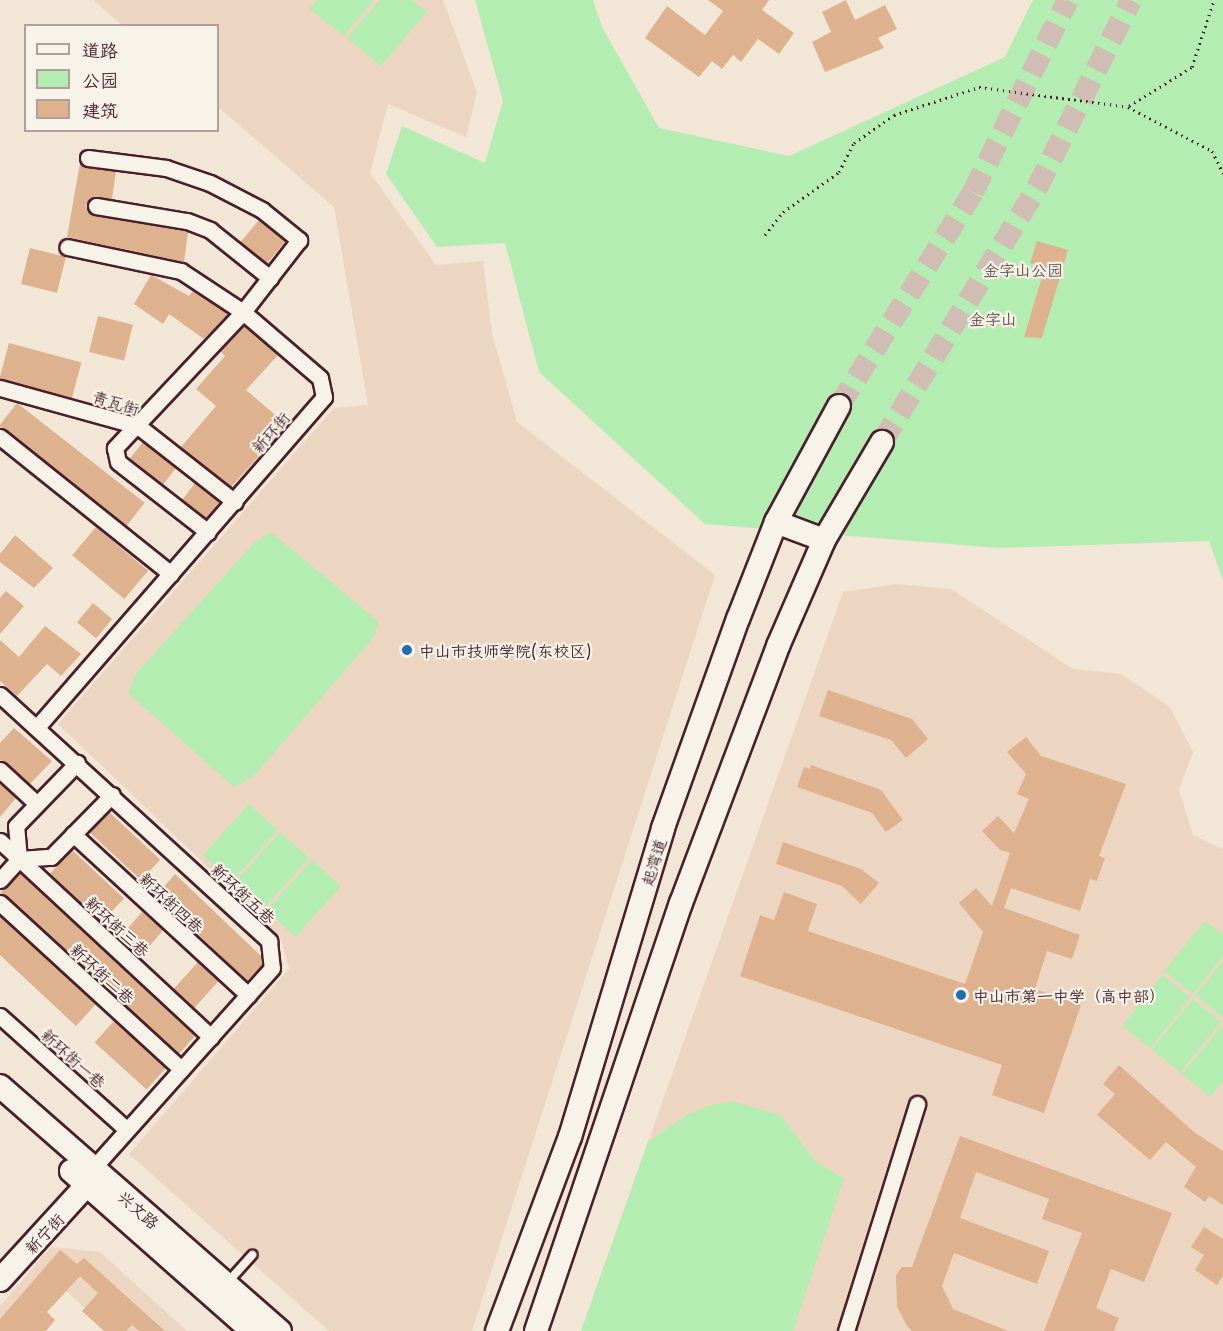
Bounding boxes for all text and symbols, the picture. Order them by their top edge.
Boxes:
legend [24,24,219,132]
text: 道路 [82,36,118,63]
text: 公园 [82,66,118,93]
text: 建筑 [82,96,118,123]
park label: 金字山公园 [983,259,1063,279]
park label: 金字山 [969,308,1017,328]
street label: 青瓦街 [90,386,142,418]
street label: 新环街 [247,408,293,456]
place label: 中山市技师学院(东校区) [419,640,592,660]
marker: 中山市技师学院(东校区) [400,643,414,657]
street label: 起湾道 [637,836,669,888]
street label: 新环街五巷 [208,859,280,927]
street label: 新环街四巷 [136,868,208,936]
street label: 新环街三巷 [82,892,154,960]
street label: 新环街二巷 [67,939,139,1007]
place label: 中山市第一中学（高中部） [973,985,1165,1005]
marker: 中山市第一中学（高中部） [954,988,968,1002]
street label: 新环街一巷 [38,1024,110,1092]
street label: 兴文路 [115,1186,163,1232]
street label: 新宁街 [21,1209,67,1257]

